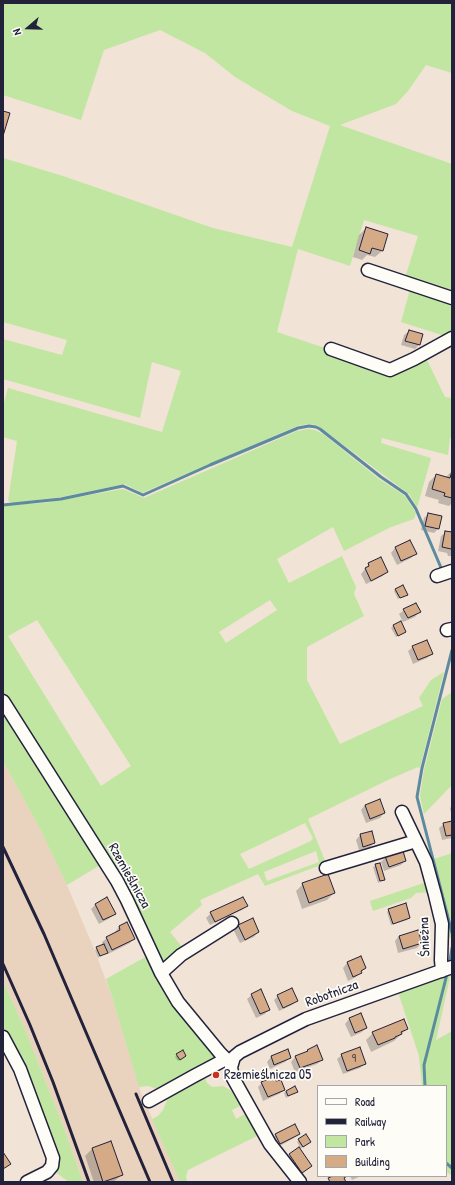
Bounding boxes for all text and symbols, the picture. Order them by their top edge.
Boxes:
north arrow [8,8,48,48]
text: N [9,27,24,37]
street label: Rzemieślnicza [104,841,154,911]
street label: Śnieżna [416,917,434,957]
street label: Robotnicza [303,977,361,1011]
house number: 9 [352,1052,356,1066]
place label: Rzemieślnicza 05 [224,1067,311,1083]
marker: Rzemieślnicza 05 [211,1070,221,1080]
legend [317,1085,447,1177]
text: Road [355,1093,375,1110]
text: Railway [355,1113,386,1130]
text: Park [355,1133,375,1150]
text: Building [355,1153,390,1170]

